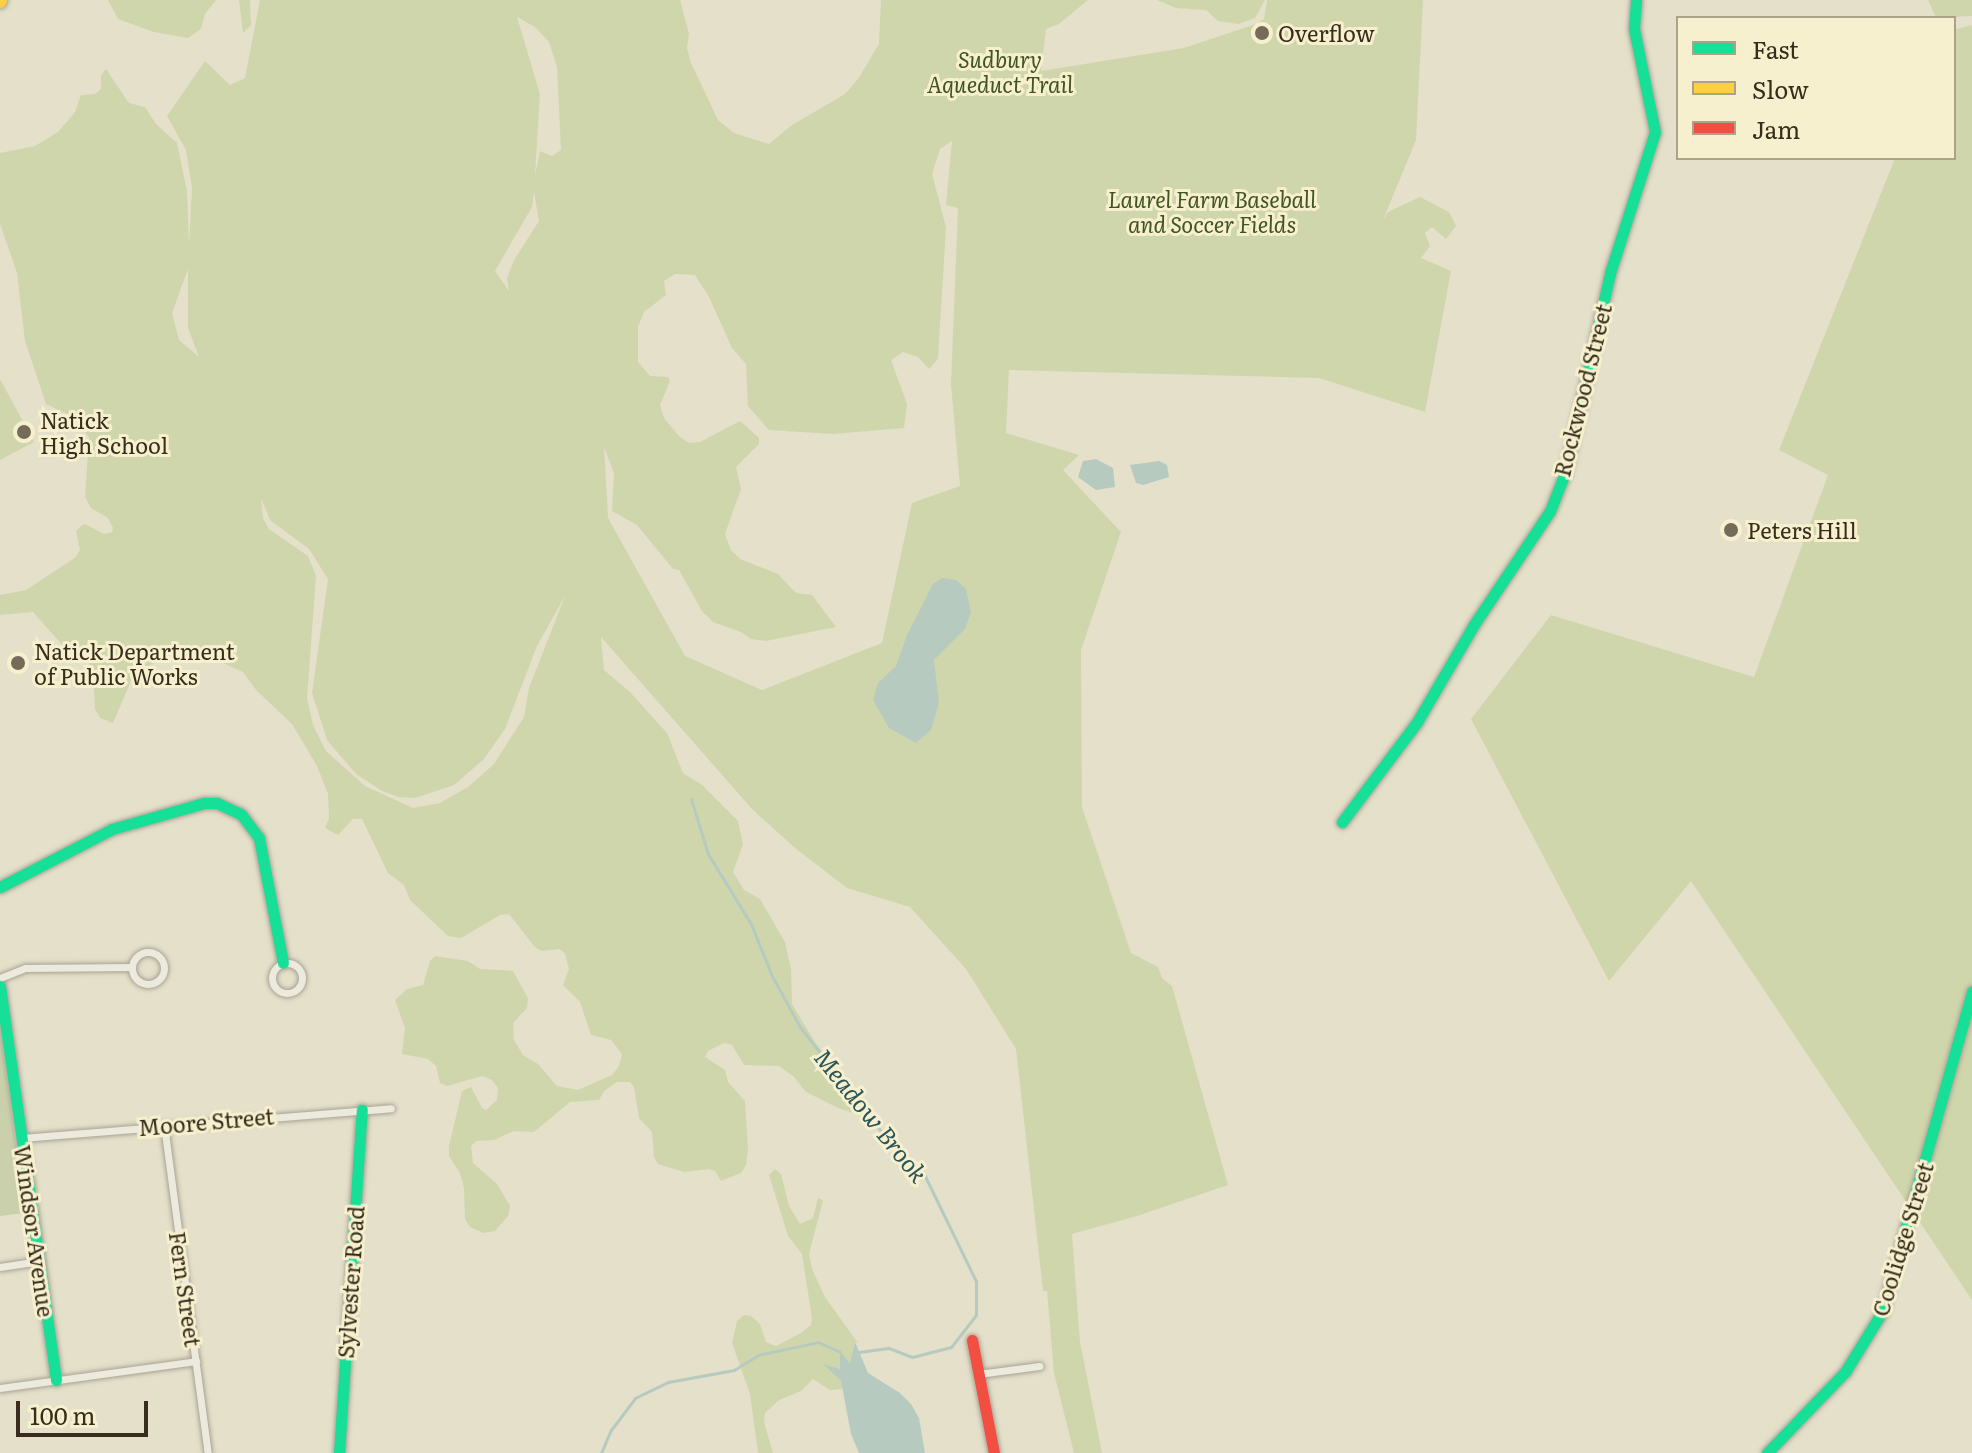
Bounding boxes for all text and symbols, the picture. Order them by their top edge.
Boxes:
legend [1676,16,1956,160]
place label: Overflow [1278,20,1375,46]
marker: Overflow [1253,24,1271,42]
text: Fast [1752,31,1799,66]
park label: Sudbury Aqueduct Trail [927,45,1073,96]
text: Slow [1752,71,1809,106]
text: Jam [1752,111,1800,146]
park label: Laurel Farm Baseball and Soccer Fields [1108,185,1316,236]
street label: Rockwood Street [1548,301,1616,479]
place label: Natick High School [40,406,168,458]
marker: Natick High School [15,423,33,441]
place label: Peters Hill [1747,517,1857,543]
marker: Peters Hill [1722,521,1740,539]
place label: Natick Department of Public Works [34,637,235,688]
marker: Natick Department of Public Works [9,654,27,672]
water label: Meadow Brook [810,1043,934,1187]
street label: Moore Street [137,1102,275,1140]
street label: Windsor Avenue [10,1143,60,1319]
street label: Coolidge Street [1866,1159,1938,1319]
street label: Sylvester Road [332,1205,368,1359]
street label: Fern Street [165,1230,207,1348]
scale bar [20,1385,152,1435]
text: 100 m [30,1397,96,1432]

